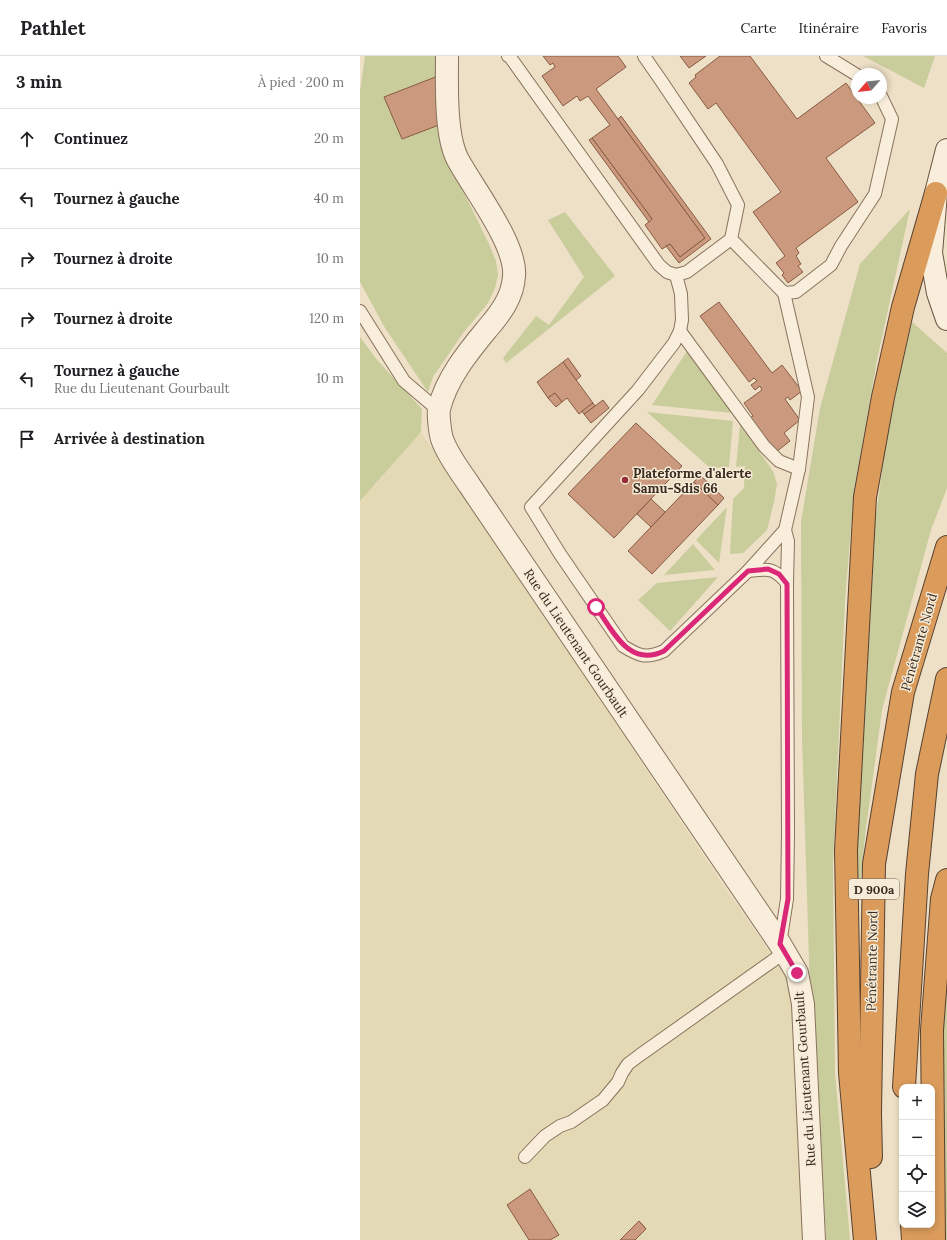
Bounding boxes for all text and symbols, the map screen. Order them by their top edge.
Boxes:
text: Pathlet [20,16,85,40]
text: Carte [740,19,777,37]
text: Itinéraire [799,19,859,37]
text: Favoris [881,19,927,37]
north arrow [851,68,887,104]
text: 3 min [16,71,62,93]
text: À pied · 200 m [258,74,344,91]
icon: ahead [16,128,38,150]
text: Continuez [54,129,128,148]
text: 20 m [314,130,344,147]
icon: left [16,188,38,210]
text: Tournez à gauche [54,189,180,208]
text: 40 m [314,190,344,207]
icon: right [16,248,38,270]
text: Tournez à droite [54,249,173,268]
text: 10 m [316,250,344,267]
icon: right [16,308,38,330]
text: Tournez à droite [54,309,173,328]
text: 120 m [309,310,344,327]
text: Tournez à gauche [54,361,180,380]
icon: left [16,368,38,390]
text: 10 m [316,370,344,387]
text: Rue du Lieutenant Gourbault [54,380,230,397]
icon: arrive [16,428,38,450]
text: Arrivée à destination [54,429,205,448]
place label: Plateforme d'alerte Samu-Sdis 66 [633,465,752,497]
marker: Plateforme d'alerte Samu-Sdis 66 [620,475,630,485]
street label: Rue du Lieutenant Gourbault [520,565,632,721]
street label: Pénétrante Nord [897,591,941,693]
route start [587,598,605,616]
road number: D 900a [849,879,899,899]
street label: Pénétrante Nord [863,910,881,1012]
route end [788,964,806,982]
street label: Rue du Lieutenant Gourbault [790,991,820,1167]
map controls [899,1084,935,1228]
button: + [899,1084,935,1120]
button: − [899,1120,935,1156]
button: locate [899,1156,935,1192]
button: layers [899,1192,935,1228]

